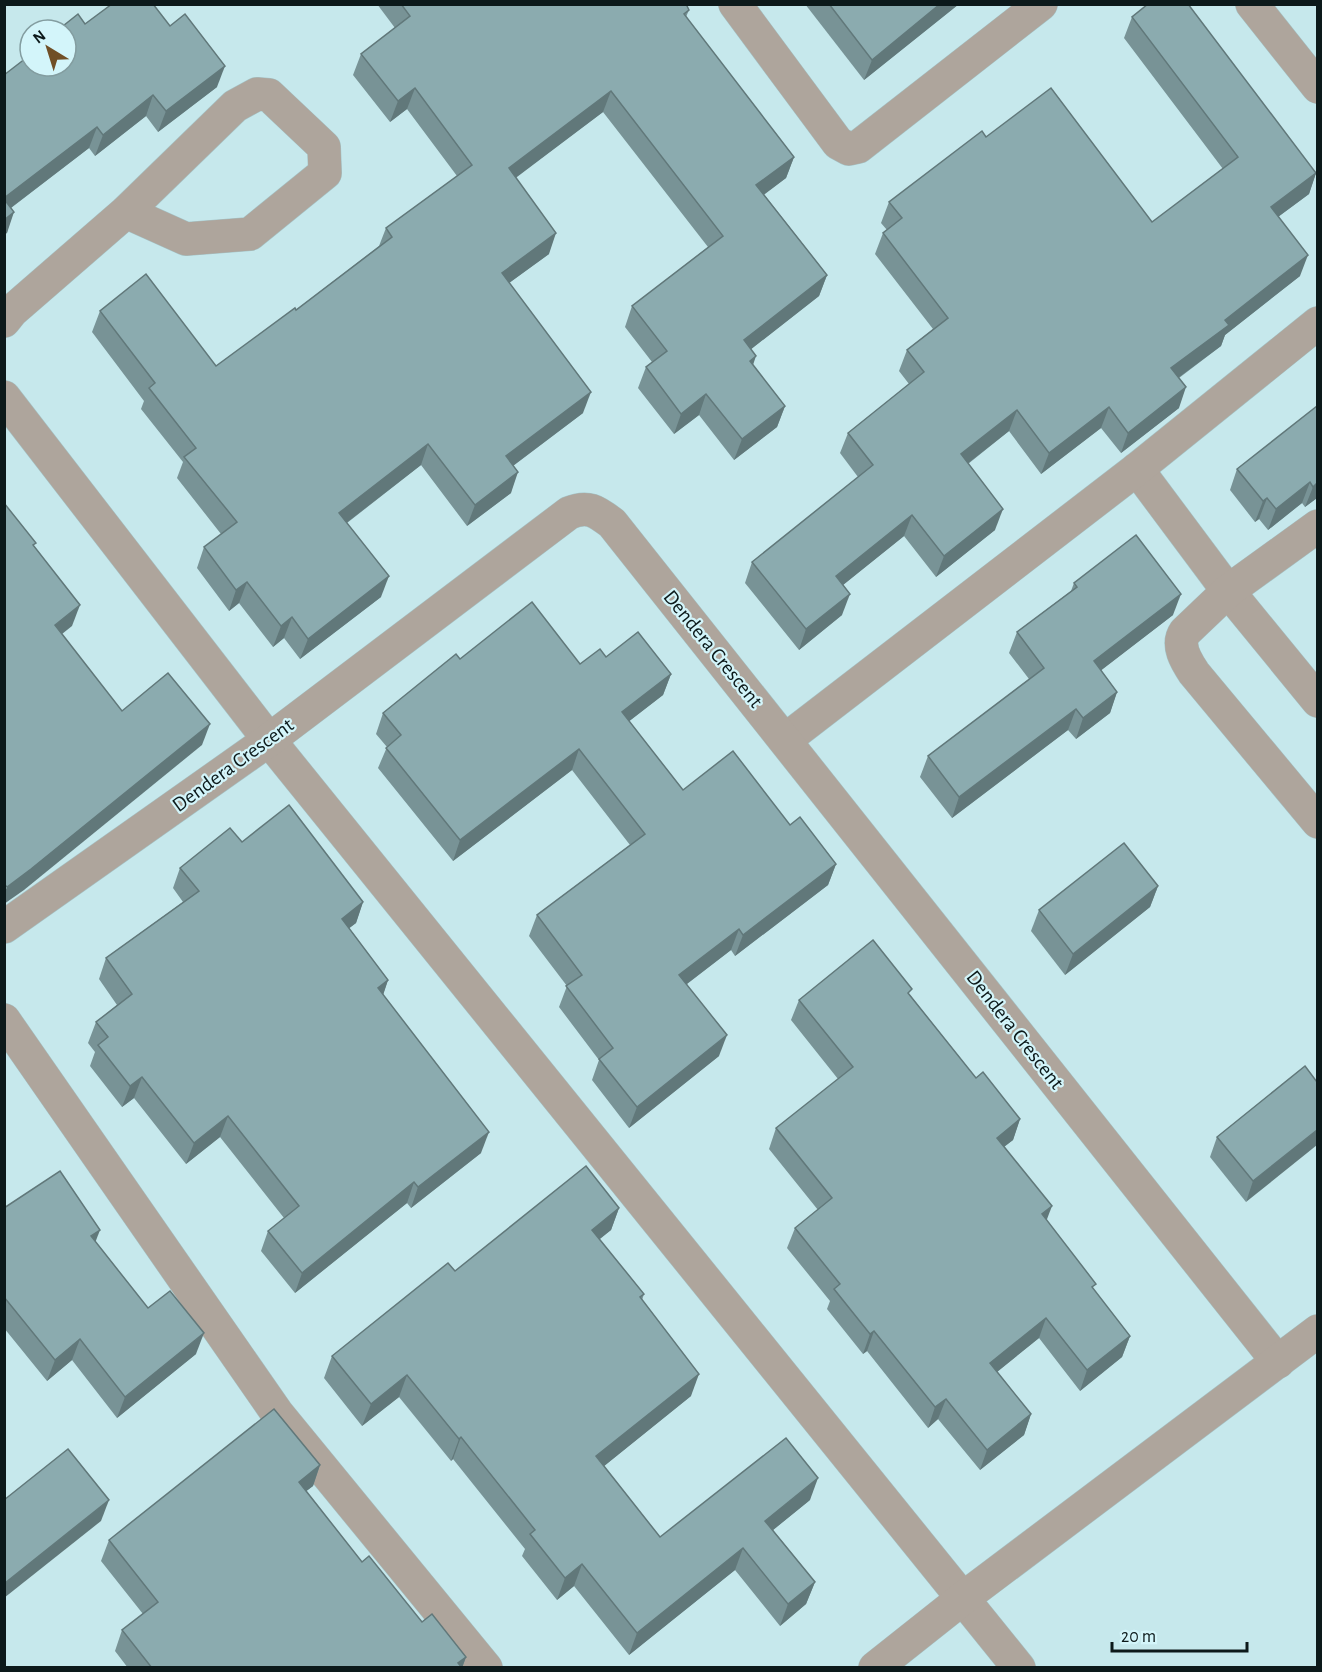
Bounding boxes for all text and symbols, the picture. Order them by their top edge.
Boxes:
north arrow [18,18,78,78]
text: N [30,27,49,47]
street label: Dendera Crescent [659,586,767,712]
street label: Dendera Crescent [168,714,298,816]
street label: Dendera Crescent [962,967,1068,1094]
scale bar [1112,1615,1247,1653]
text: 20 m [1121,1628,1156,1646]

